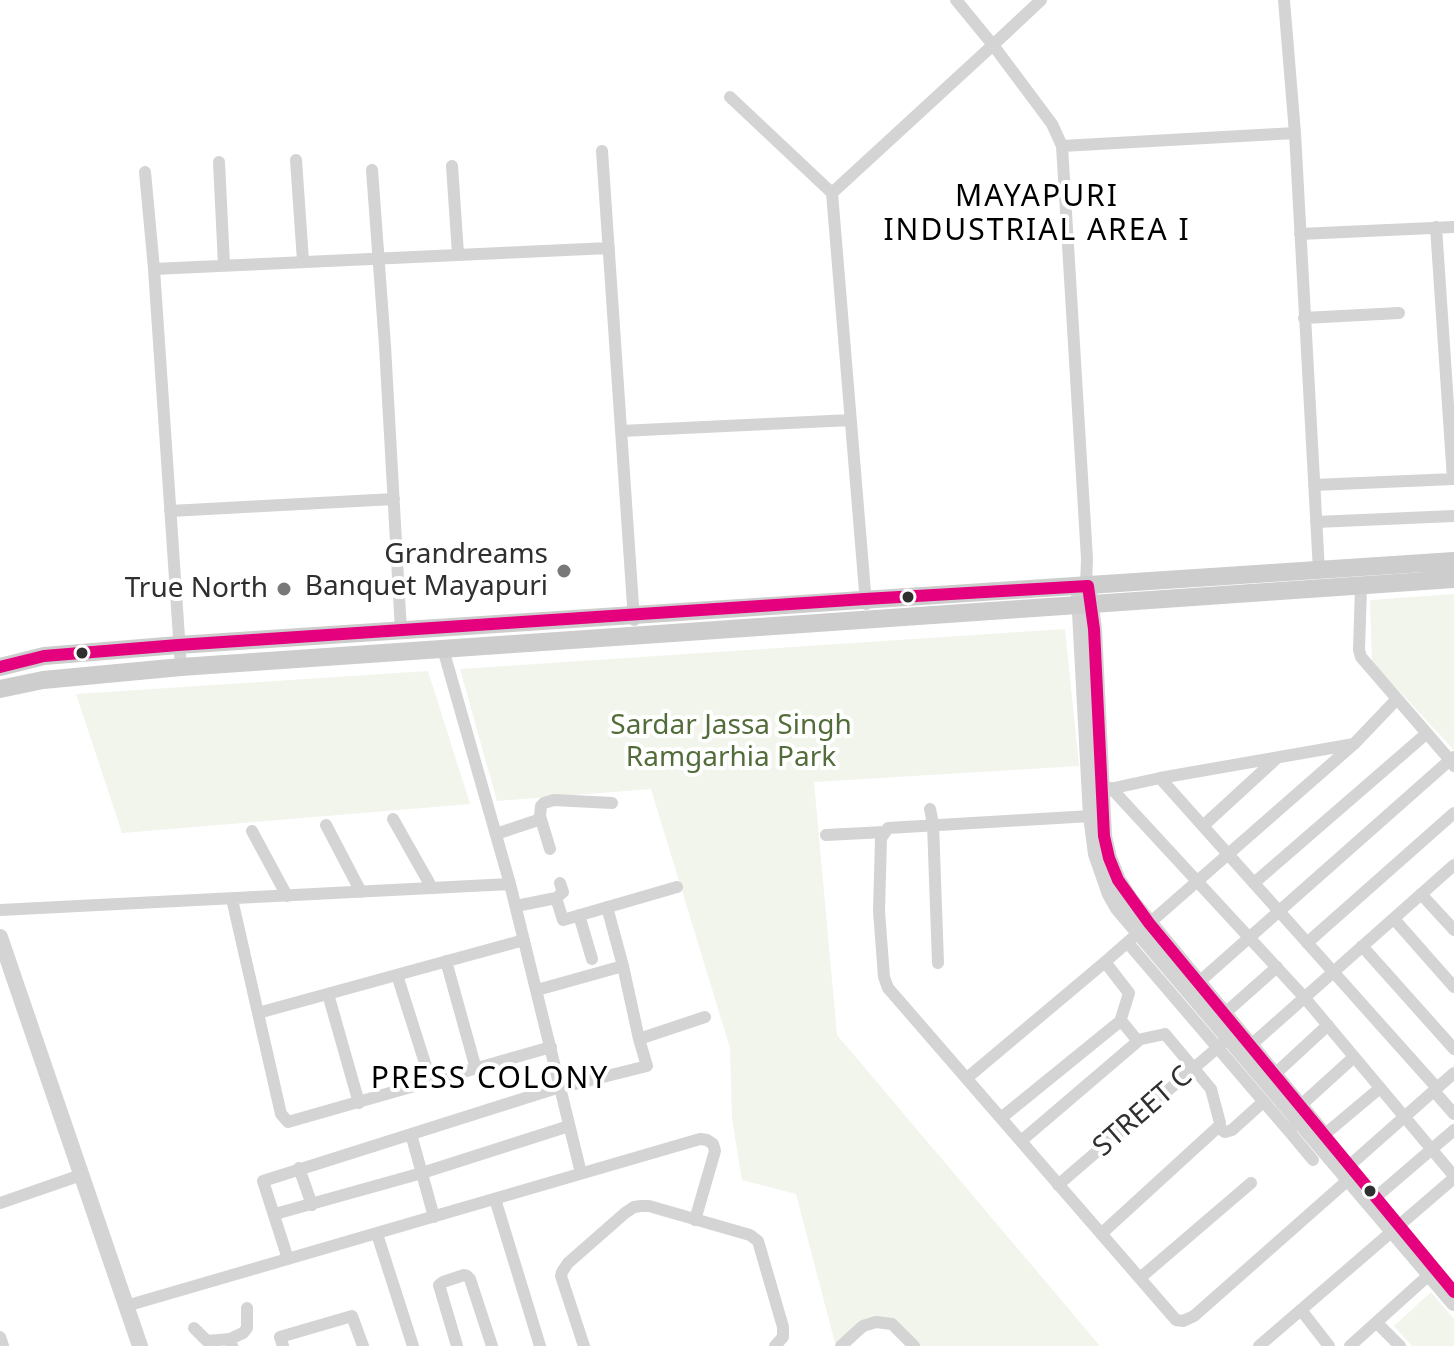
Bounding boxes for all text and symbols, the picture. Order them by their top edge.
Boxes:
district label: MAYAPURI INDUSTRIAL AREA I [883,179,1191,250]
place label: Grandreams Banquet Mayapuri [305,538,548,604]
marker: Grandreams Banquet Mayapuri [555,562,573,580]
place label: True North [125,572,268,606]
marker: True North [275,580,293,598]
unlabelled marker [900,589,916,605]
unlabelled marker [74,645,90,661]
park label: Sardar Jassa Singh Ramgarhia Park [610,709,852,775]
street label: STREET C [1087,1060,1199,1164]
district label: PRESS COLONY [371,1061,609,1097]
unlabelled marker [1362,1183,1378,1199]

